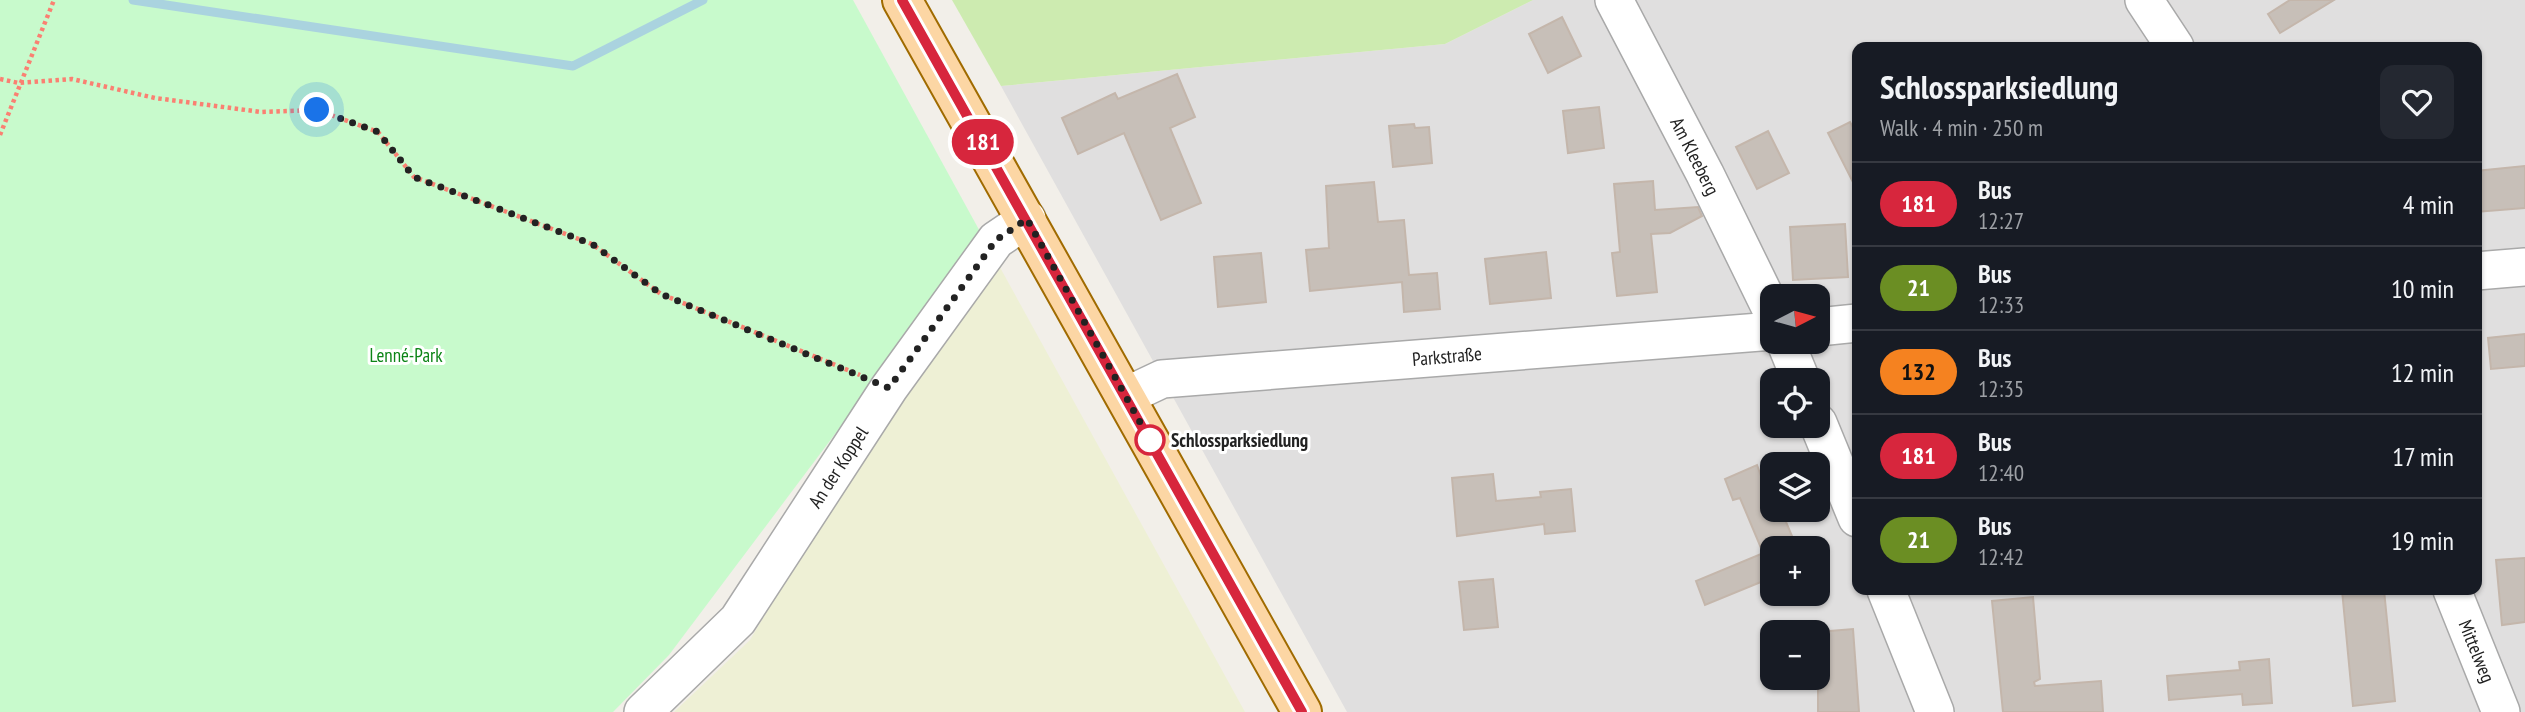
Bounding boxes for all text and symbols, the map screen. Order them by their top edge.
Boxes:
text: Schlossparksiedlung [1880,65,2118,108]
button: heart [2380,65,2454,139]
your location [299,92,334,127]
street label: Am Kleeberg [1665,113,1725,199]
text: Walk · 4 min · 250 m [1880,113,2043,142]
line badge: 181 [943,119,1023,165]
text: 181 [966,126,1000,157]
text: Bus [1978,173,2011,206]
text: 181 [1901,188,1936,219]
text: 4 min [2403,188,2454,221]
text: 12:27 [1978,206,2024,235]
text: Bus [1978,257,2011,290]
text: 21 [1907,272,1930,303]
text: 10 min [2391,272,2454,305]
north arrow [1760,284,1830,354]
map controls [1760,284,1830,690]
text: 12:33 [1978,290,2024,319]
street label: Parkstraße [1411,341,1483,371]
text: Bus [1978,341,2011,374]
park label: Lenné-Park [369,343,443,367]
text: 132 [1901,356,1936,387]
text: 12 min [2391,356,2454,389]
button: locate [1760,368,1830,438]
text: 12:35 [1978,374,2024,403]
street label: An der Koppel [803,421,874,512]
marker: Schlossparksiedlung [1135,425,1165,455]
text: Bus [1978,425,2011,458]
place label: Schlossparksiedlung [1171,428,1308,452]
text: 181 [1901,440,1936,471]
text: 17 min [2392,440,2454,473]
button: layers [1760,452,1830,522]
text: 12:40 [1978,458,2024,487]
text: Bus [1978,509,2011,542]
text: 21 [1907,524,1930,555]
text: 19 min [2391,524,2454,557]
button: + [1760,536,1830,606]
text: 12:42 [1978,542,2024,571]
street label: Mittelweg [2454,616,2500,686]
button: − [1760,620,1830,690]

